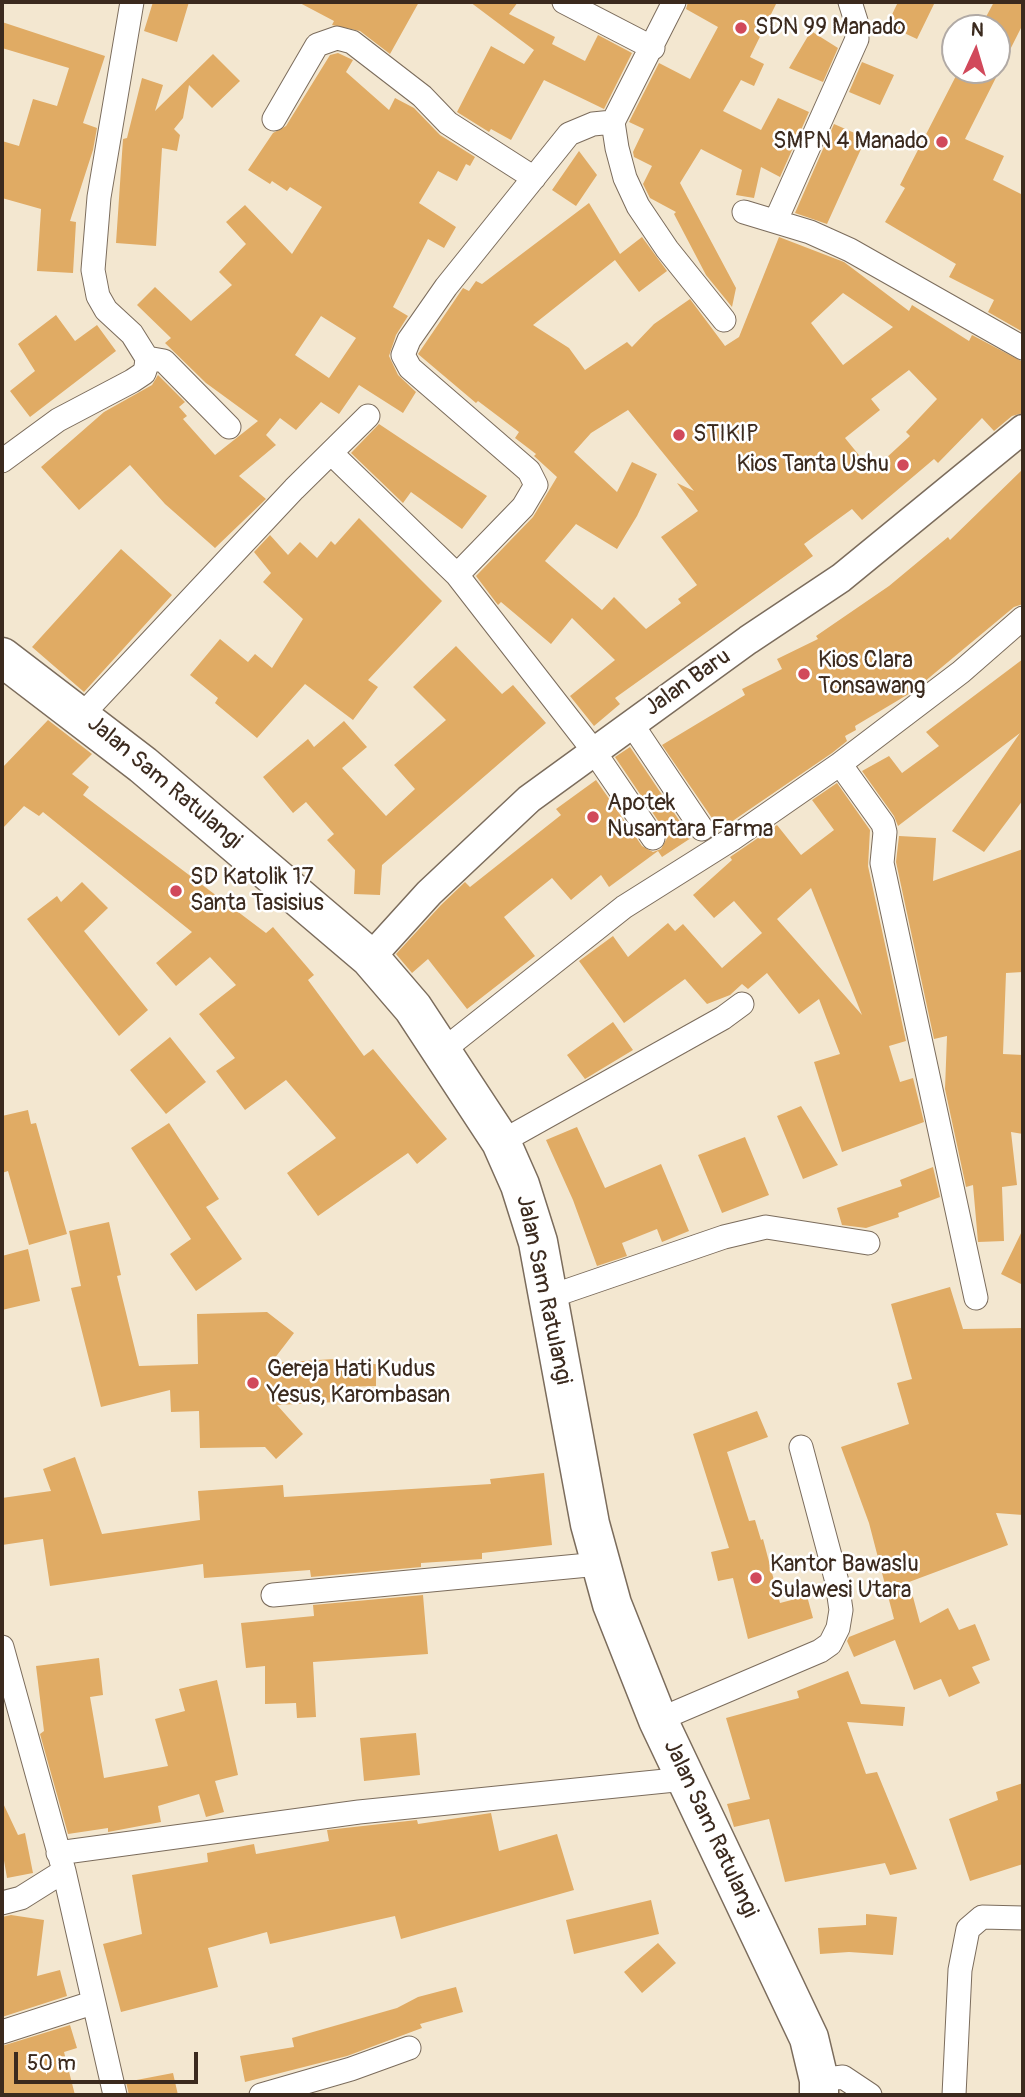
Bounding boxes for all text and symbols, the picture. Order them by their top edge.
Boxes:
place label: SDN 99 Manado [755,14,905,42]
north arrow [941,14,1011,84]
text: N [970,18,985,42]
marker: SDN 99 Manado [733,20,749,36]
place label: SMPN 4 Manado [773,128,928,156]
marker: SMPN 4 Manado [934,134,950,150]
place label: STIKIP [693,421,759,449]
marker: STIKIP [671,427,687,443]
place label: Kios Tanta Ushu [736,451,889,479]
marker: Kios Tanta Ushu [895,457,911,473]
street label: Jalan Baru [640,643,736,723]
place label: Kios Clara Tonsawang [818,647,926,701]
marker: Kios Clara Tonsawang [796,666,812,682]
street label: Jalan Sam Ratulangi [81,710,247,856]
place label: Apotek Nusantara Farma [607,790,774,844]
marker: Apotek Nusantara Farma [585,809,601,825]
place label: SD Katolik 17 Santa Tasisius [190,864,324,918]
marker: SD Katolik 17 Santa Tasisius [168,883,184,899]
street label: Jalan Sam Ratulangi [509,1193,577,1387]
place label: Gereja Hati Kudus Yesus, Karombasan [267,1356,450,1410]
marker: Gereja Hati Kudus Yesus, Karombasan [245,1375,261,1391]
place label: Kantor Bawaslu Sulawesi Utara [770,1551,919,1605]
marker: Kantor Bawaslu Sulawesi Utara [748,1570,764,1586]
street label: Jalan Sam Ratulangi [657,1736,763,1922]
scale bar [18,2038,201,2082]
text: 50 m [27,2050,76,2077]

